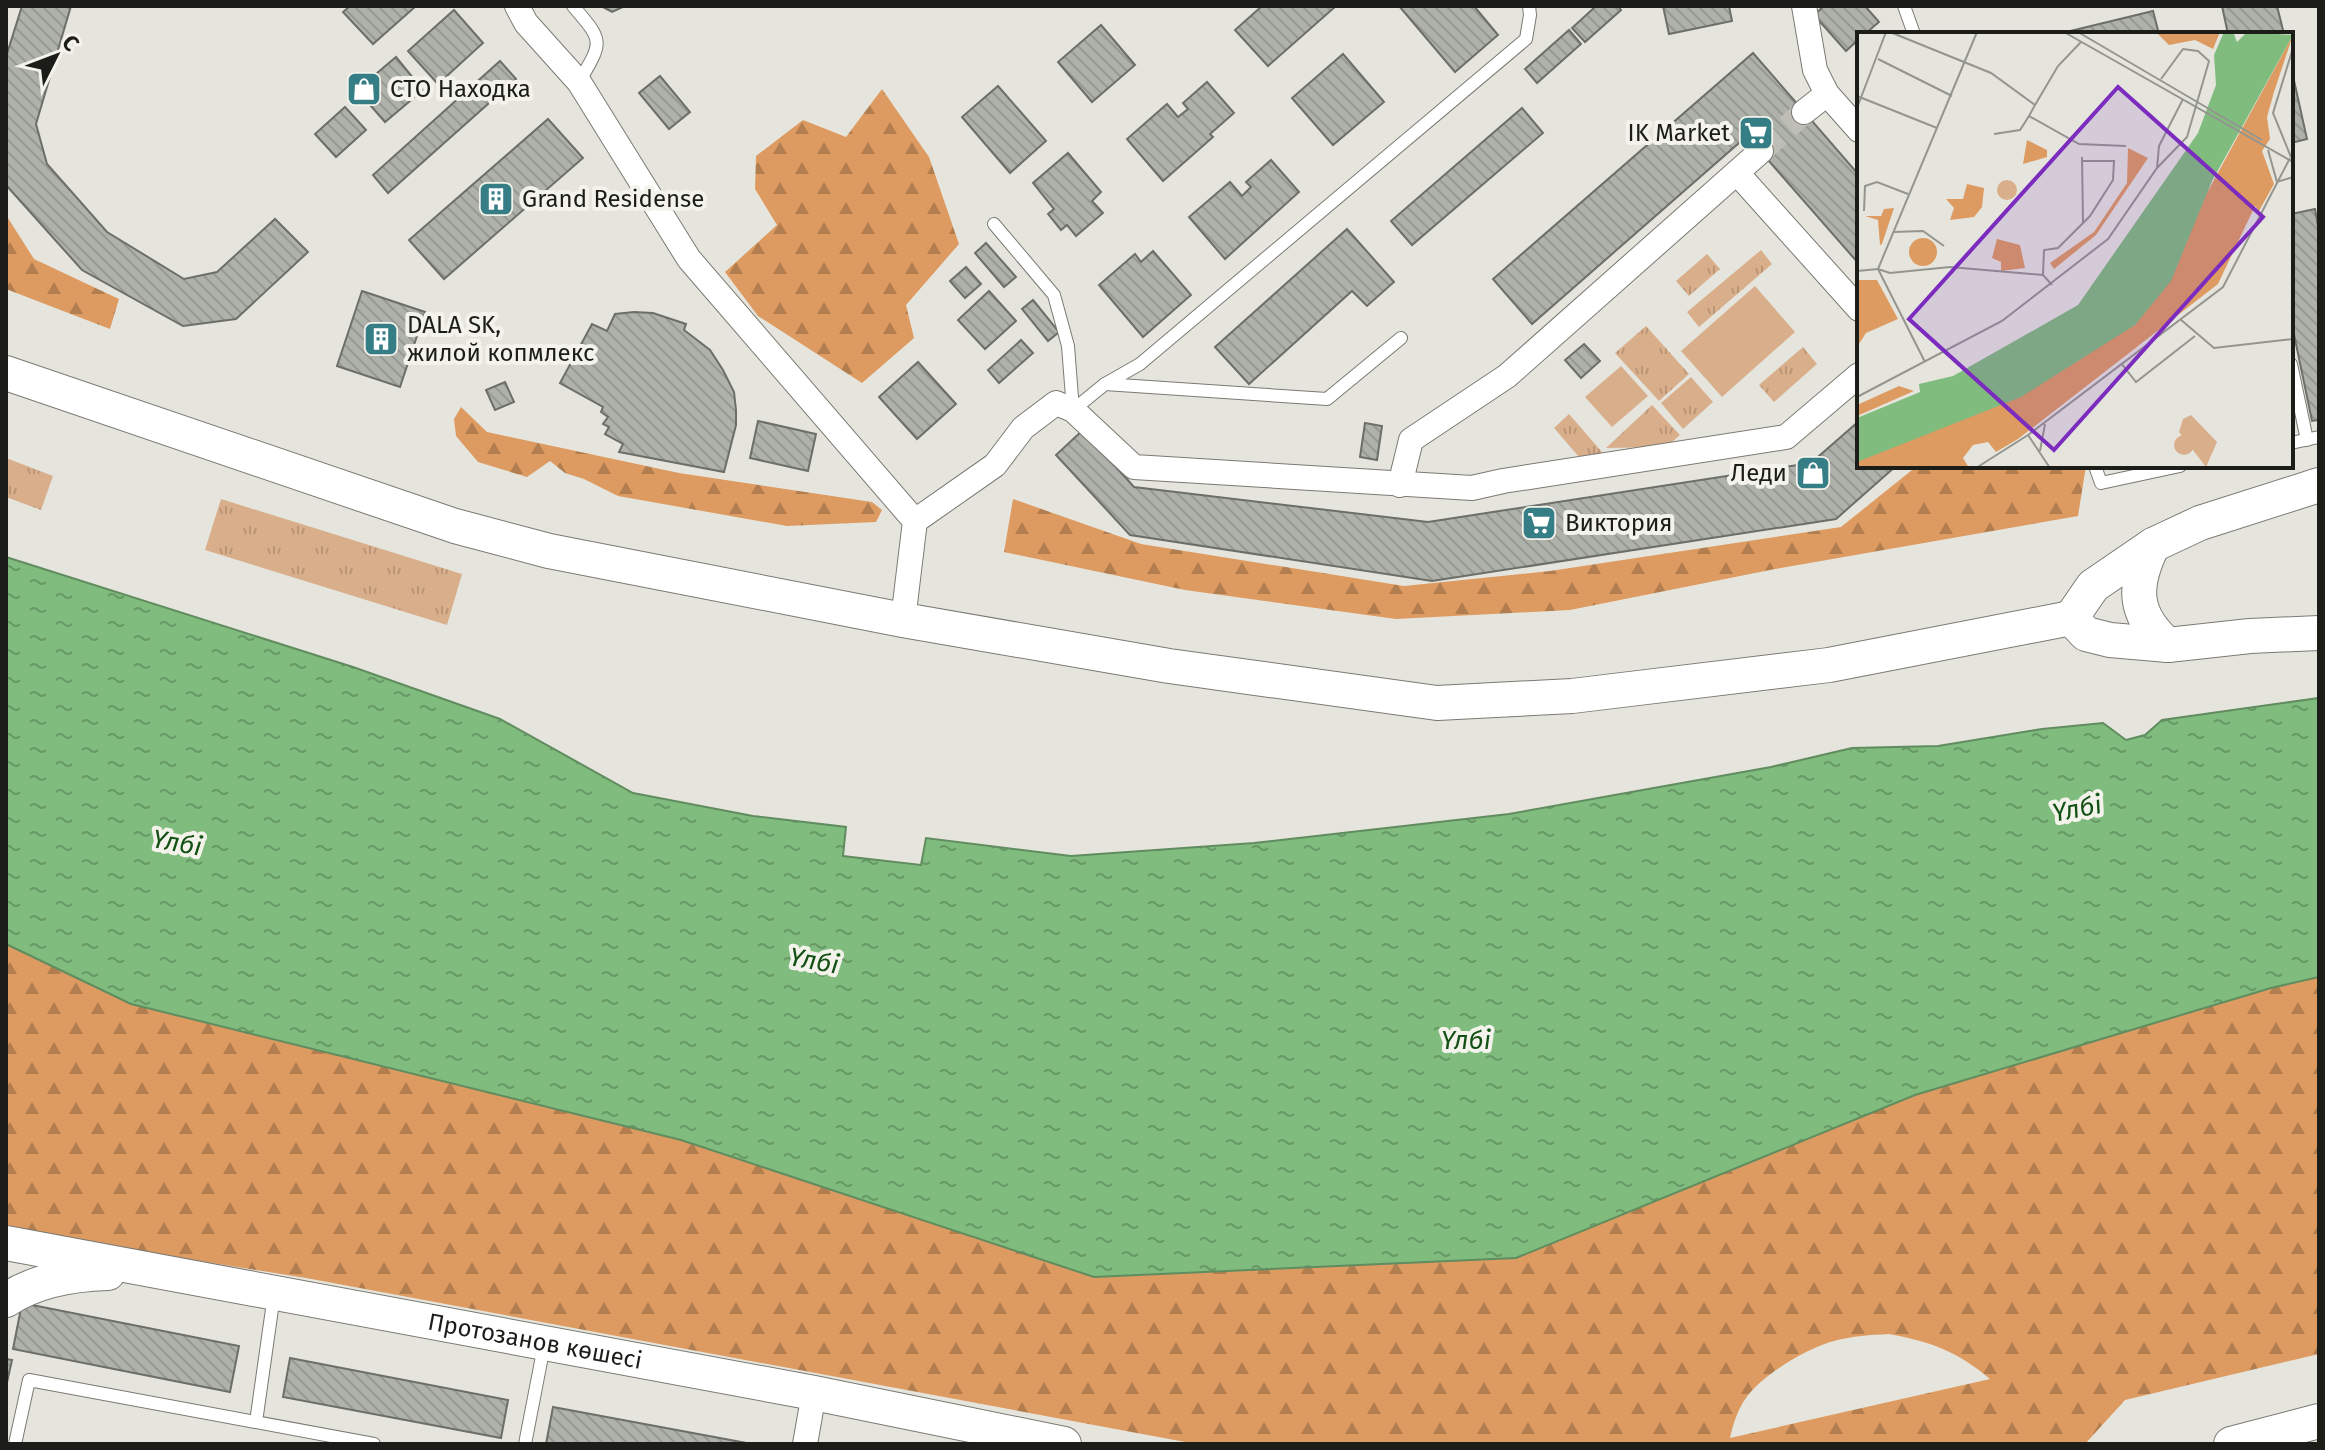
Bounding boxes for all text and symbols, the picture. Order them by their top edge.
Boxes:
north arrow [16,16,96,96]
text: С [56,29,85,57]
inset map [1857,32,2293,468]
shop icon: СТО Находка [345,70,383,108]
place label: СТО Находка [390,75,531,103]
supermarket icon: IK Market [1737,114,1775,152]
place label: IK Market [1628,119,1730,147]
building icon: Grand Residense [477,180,515,218]
place label: Grand Residense [522,185,704,213]
place label: DALA SK, жилой копмлекс [407,311,594,367]
building icon: DALA SK, жилой копмлекс [362,320,400,358]
shop icon: Леди [1794,454,1832,492]
place label: Леди [1731,459,1787,487]
supermarket icon: Виктория [1520,504,1558,542]
place label: Виктория [1565,509,1673,537]
water label: Үлбі [2050,789,2104,829]
water label: Үлбі [150,823,204,863]
water label: Үлбі [787,941,841,981]
water label: Үлбі [1441,1025,1491,1056]
street label: Протозанов көшесі [426,1308,644,1375]

